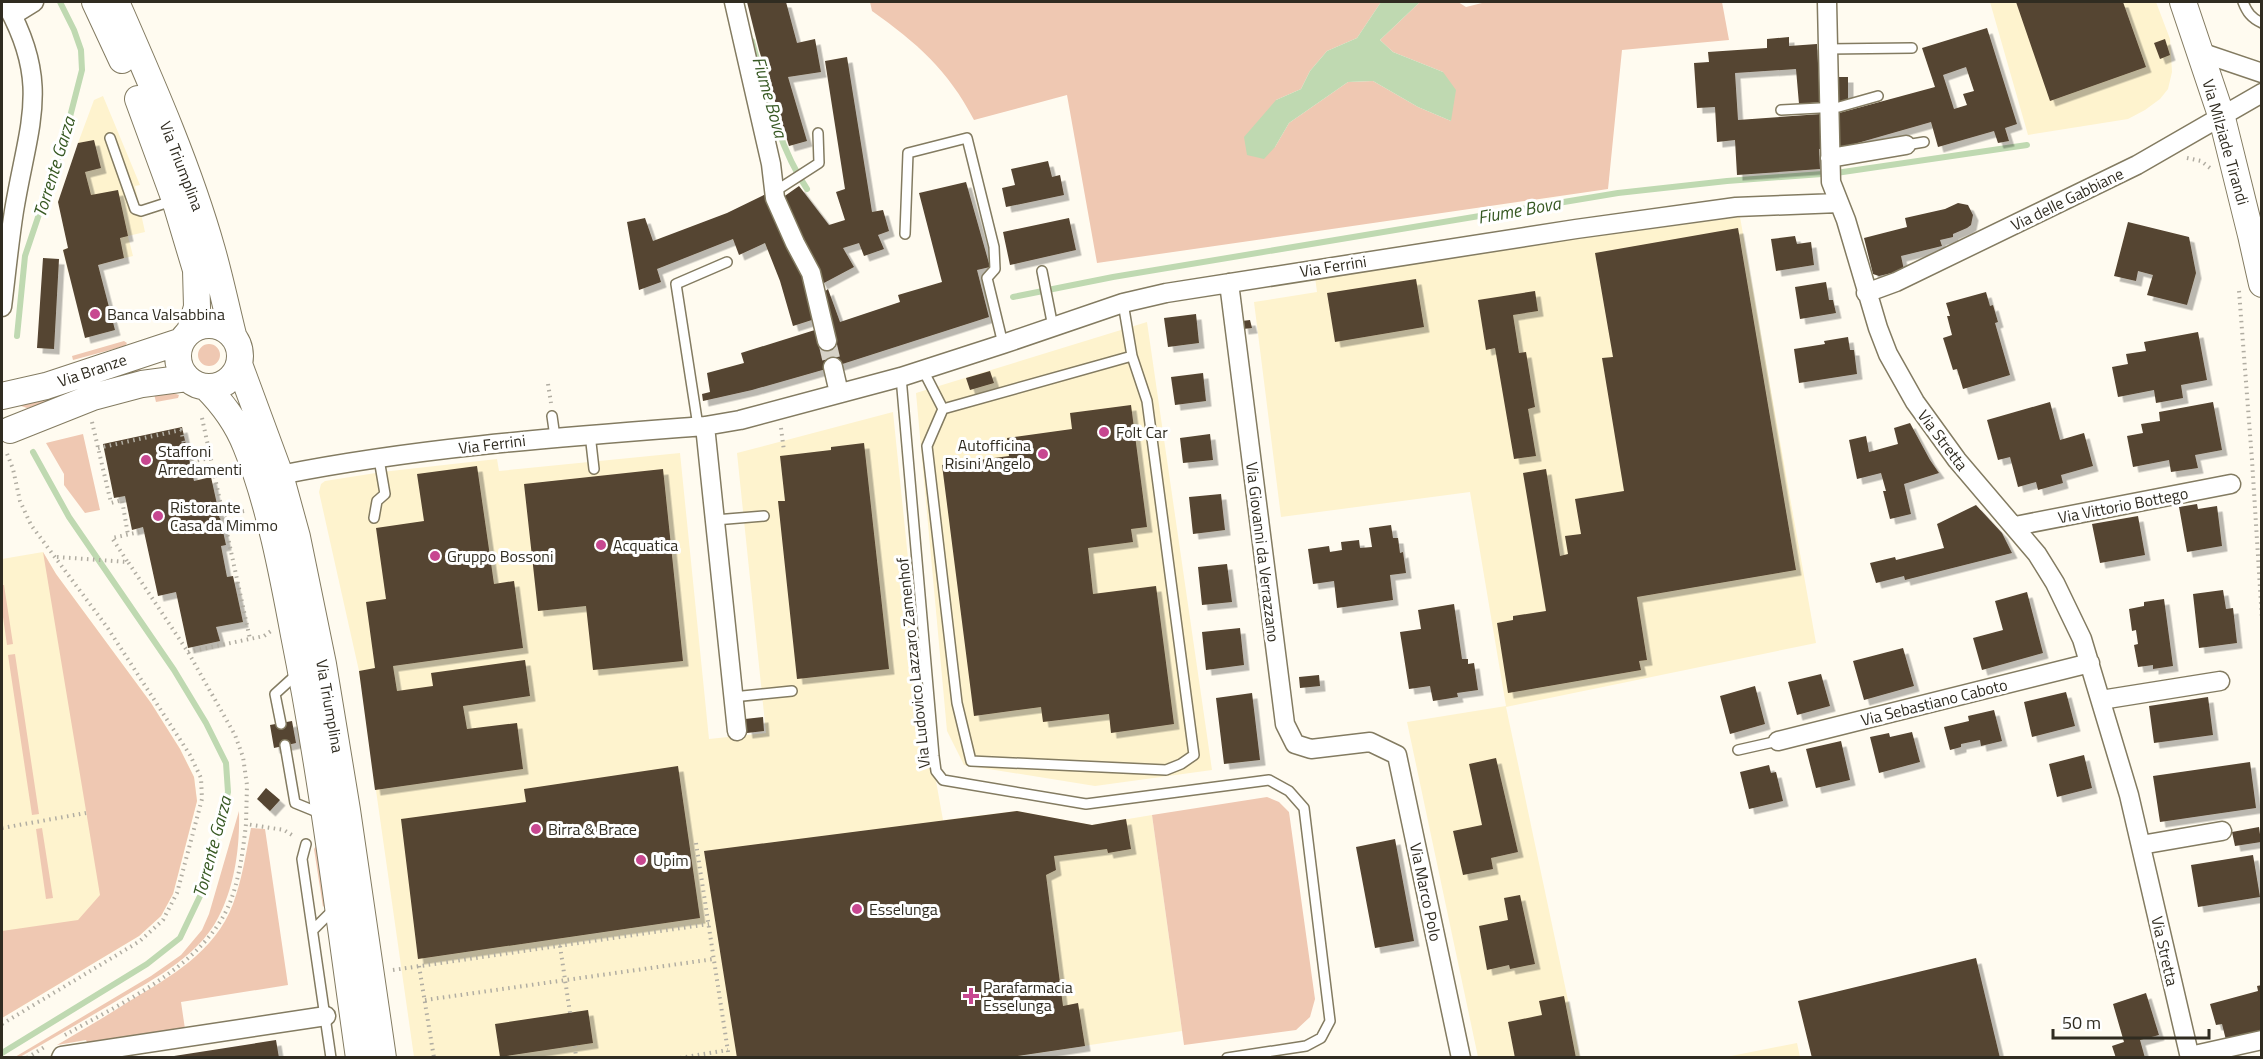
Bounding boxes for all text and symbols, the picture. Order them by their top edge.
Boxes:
water label: Fiume Bova [746,53,795,142]
street label: Via Milziade Tirandi [2197,76,2255,208]
water label: Torrente Garza [26,113,82,221]
street label: Via Triumplina [154,118,210,214]
street label: Via delle Gabbiane [2007,161,2127,237]
water label: Fiume Bova [1476,189,1563,231]
street label: Via Ferrini [1298,249,1368,283]
place label: Banca Valsabbina [107,302,225,326]
marker: Banca Valsabbina [88,307,102,321]
street label: Via Branze [54,347,130,393]
street label: Via Stretta [1912,404,1974,476]
place label: Folt Car [1116,420,1168,444]
marker: Folt Car [1097,425,1111,439]
street label: Via Ferrini [457,428,527,460]
place label: Autofficina Risini Angelo [945,433,1031,475]
place label: Staffoni Arredamenti [158,439,242,481]
marker: Autofficina Risini Angelo [1036,447,1050,461]
marker: Staffoni Arredamenti [139,453,153,467]
street label: Via Giovanni da Verrazzano [1240,461,1286,643]
street label: Via Vittorio Bottego [2056,481,2190,529]
place label: Ristorante Casa da Mimmo [170,495,278,537]
marker: Ristorante Casa da Mimmo [151,509,165,523]
place label: Acquatica [613,533,678,557]
marker: Acquatica [594,538,608,552]
place label: Gruppo Bossoni [447,544,553,568]
marker: Gruppo Bossoni [428,549,442,563]
street label: Via Ludovico Lazzaro Zamenhof [890,556,936,770]
street label: Via Triumplina [310,657,350,755]
street label: Via Sebastiano Caboto [1858,672,2010,732]
water label: Torrente Garza [186,792,239,901]
place label: Birra & Brace [548,817,637,841]
marker: Birra & Brace [529,822,543,836]
street label: Via Marco Polo [1404,841,1448,943]
place label: Upim [653,848,689,872]
marker: Upim [634,853,648,867]
place label: Esselunga [869,897,938,921]
marker: Esselunga [850,902,864,916]
street label: Via Stretta [2145,914,2185,988]
place label: Parafarmacia Esselunga [983,975,1073,1017]
marker: Parafarmacia Esselunga [964,989,978,1003]
scale bar [2053,1002,2209,1040]
text: 50 m [2062,1009,2101,1036]

